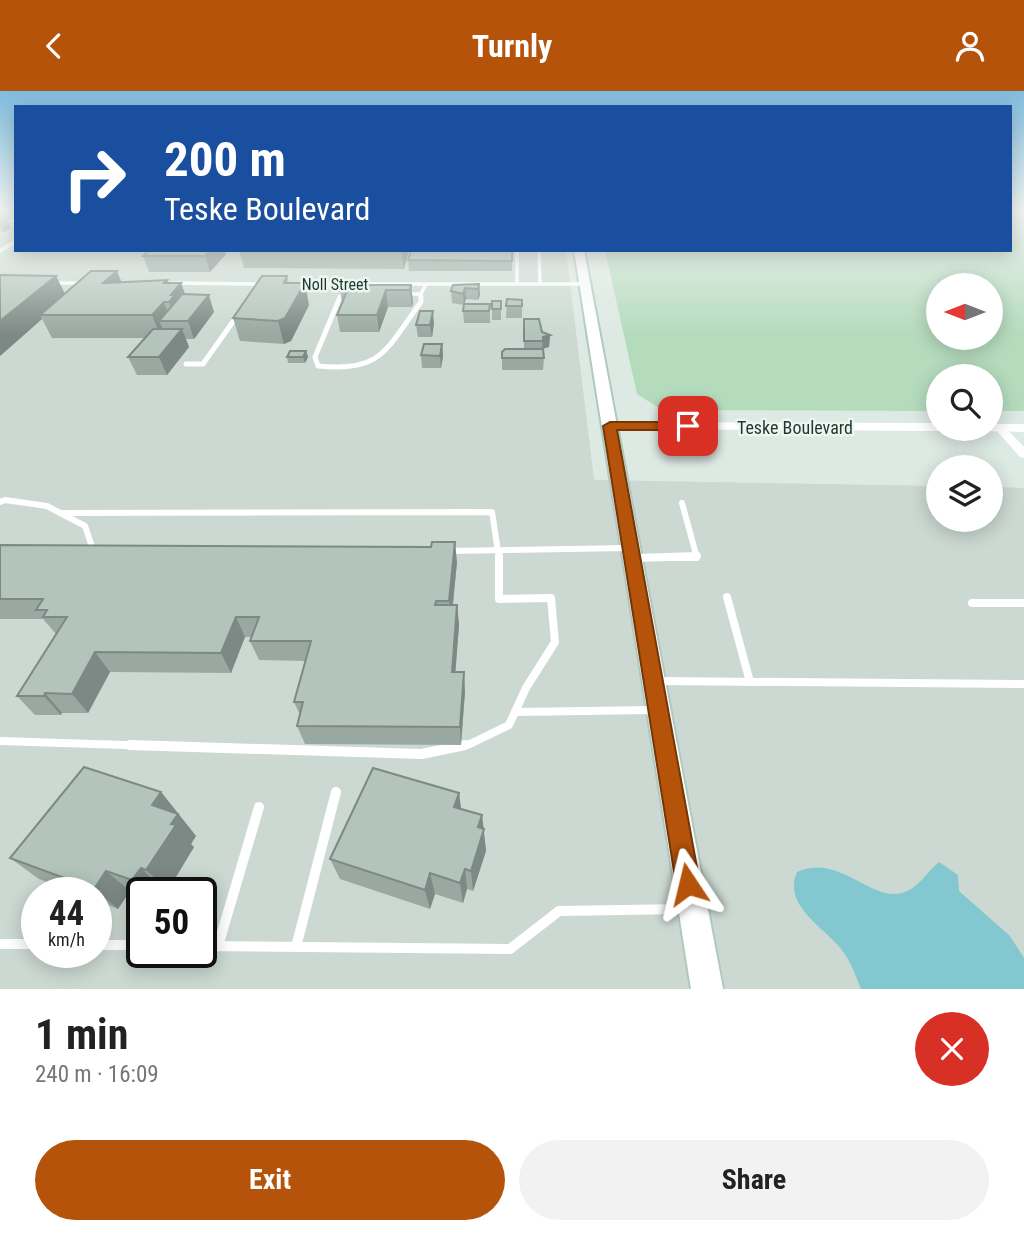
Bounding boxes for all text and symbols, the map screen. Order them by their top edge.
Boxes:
icon: back [35,27,73,65]
text: Turnly [472,27,552,65]
icon: person [951,27,989,65]
text: 200 m [164,131,286,188]
icon: right [49,133,140,224]
text: Teske Boulevard [164,190,370,228]
north arrow [926,273,1003,350]
map controls [926,273,1003,532]
street label: Noll Street [302,275,368,294]
button: search [926,364,1003,441]
pin [658,396,718,456]
icon: arrive [669,407,707,445]
street label: Teske Boulevard [737,417,853,438]
button: layers [926,455,1003,532]
position arrow [651,847,725,921]
speed limit sign: 50 [126,877,217,968]
text: 44 [49,893,84,934]
text: km/h [48,929,85,950]
text: 1 min [35,1010,128,1059]
button: close [915,1012,989,1086]
text: 240 m · 16:09 [35,1061,159,1088]
button: Exit [35,1140,505,1220]
button: Share [519,1140,989,1220]

